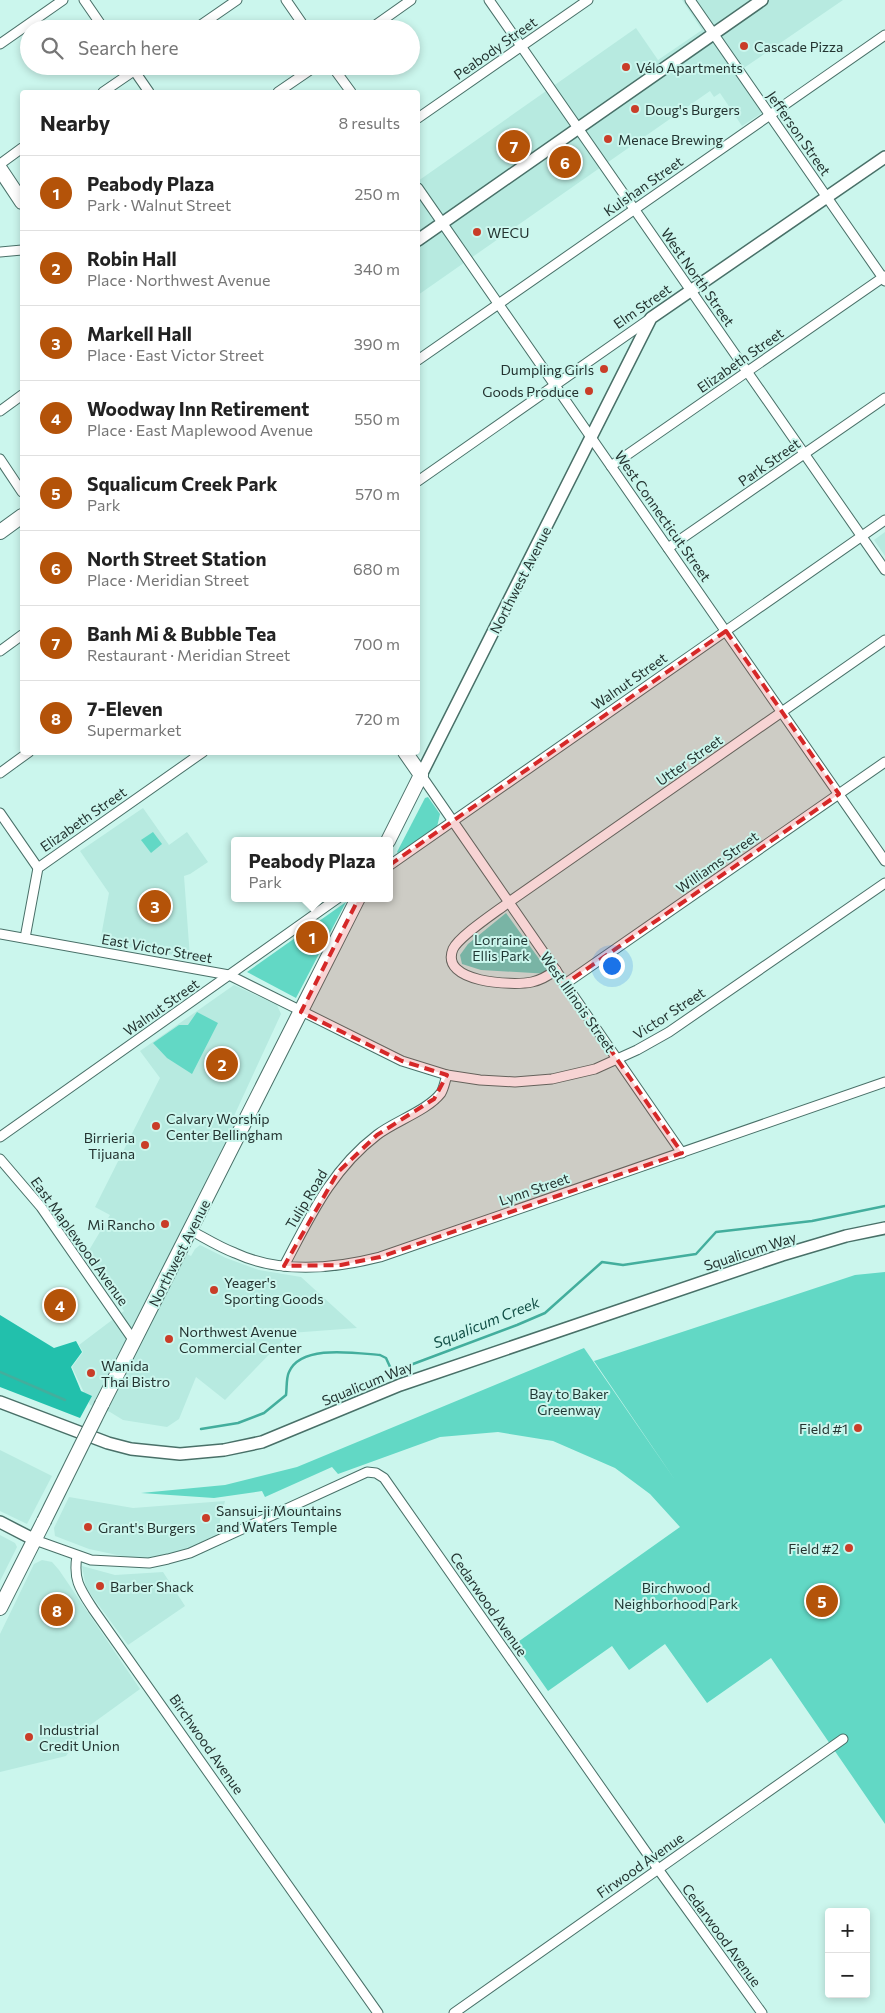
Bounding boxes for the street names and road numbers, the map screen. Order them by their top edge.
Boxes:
street label: Peabody Street [450,13,540,83]
street label: Jefferson Street [763,87,835,179]
street label: Kulshan Street [600,152,686,220]
street label: West North Street [658,225,738,330]
street label: Elm Street [610,280,674,332]
street label: Elizabeth Street [694,324,787,396]
street label: Park Street [735,434,803,489]
street label: West Connecticut Street [611,447,715,585]
street label: Northwest Avenue [486,524,554,636]
street label: Walnut Street [588,649,670,713]
street label: Utter Street [653,731,726,789]
street label: Elizabeth Street [37,783,130,855]
street label: Williams Street [672,827,762,897]
street label: East Victor Street [100,930,214,966]
street label: West Illinois Street [537,949,619,1056]
street label: Walnut Street [120,975,202,1039]
street label: Victor Street [630,983,708,1042]
street label: Tulip Road [282,1166,330,1232]
street label: Lynn Street [497,1169,572,1209]
street label: East Maplewood Avenue [28,1173,132,1309]
street label: Northwest Avenue [145,1197,213,1309]
street label: Squalicum Way [702,1228,798,1274]
street label: Squalicum Way [319,1357,415,1409]
street label: Cedarwood Avenue [447,1549,531,1659]
street label: Birchwood Avenue [166,1691,248,1797]
street label: Firwood Avenue [593,1829,687,1901]
street label: Cedarwood Avenue [679,1880,765,1990]

